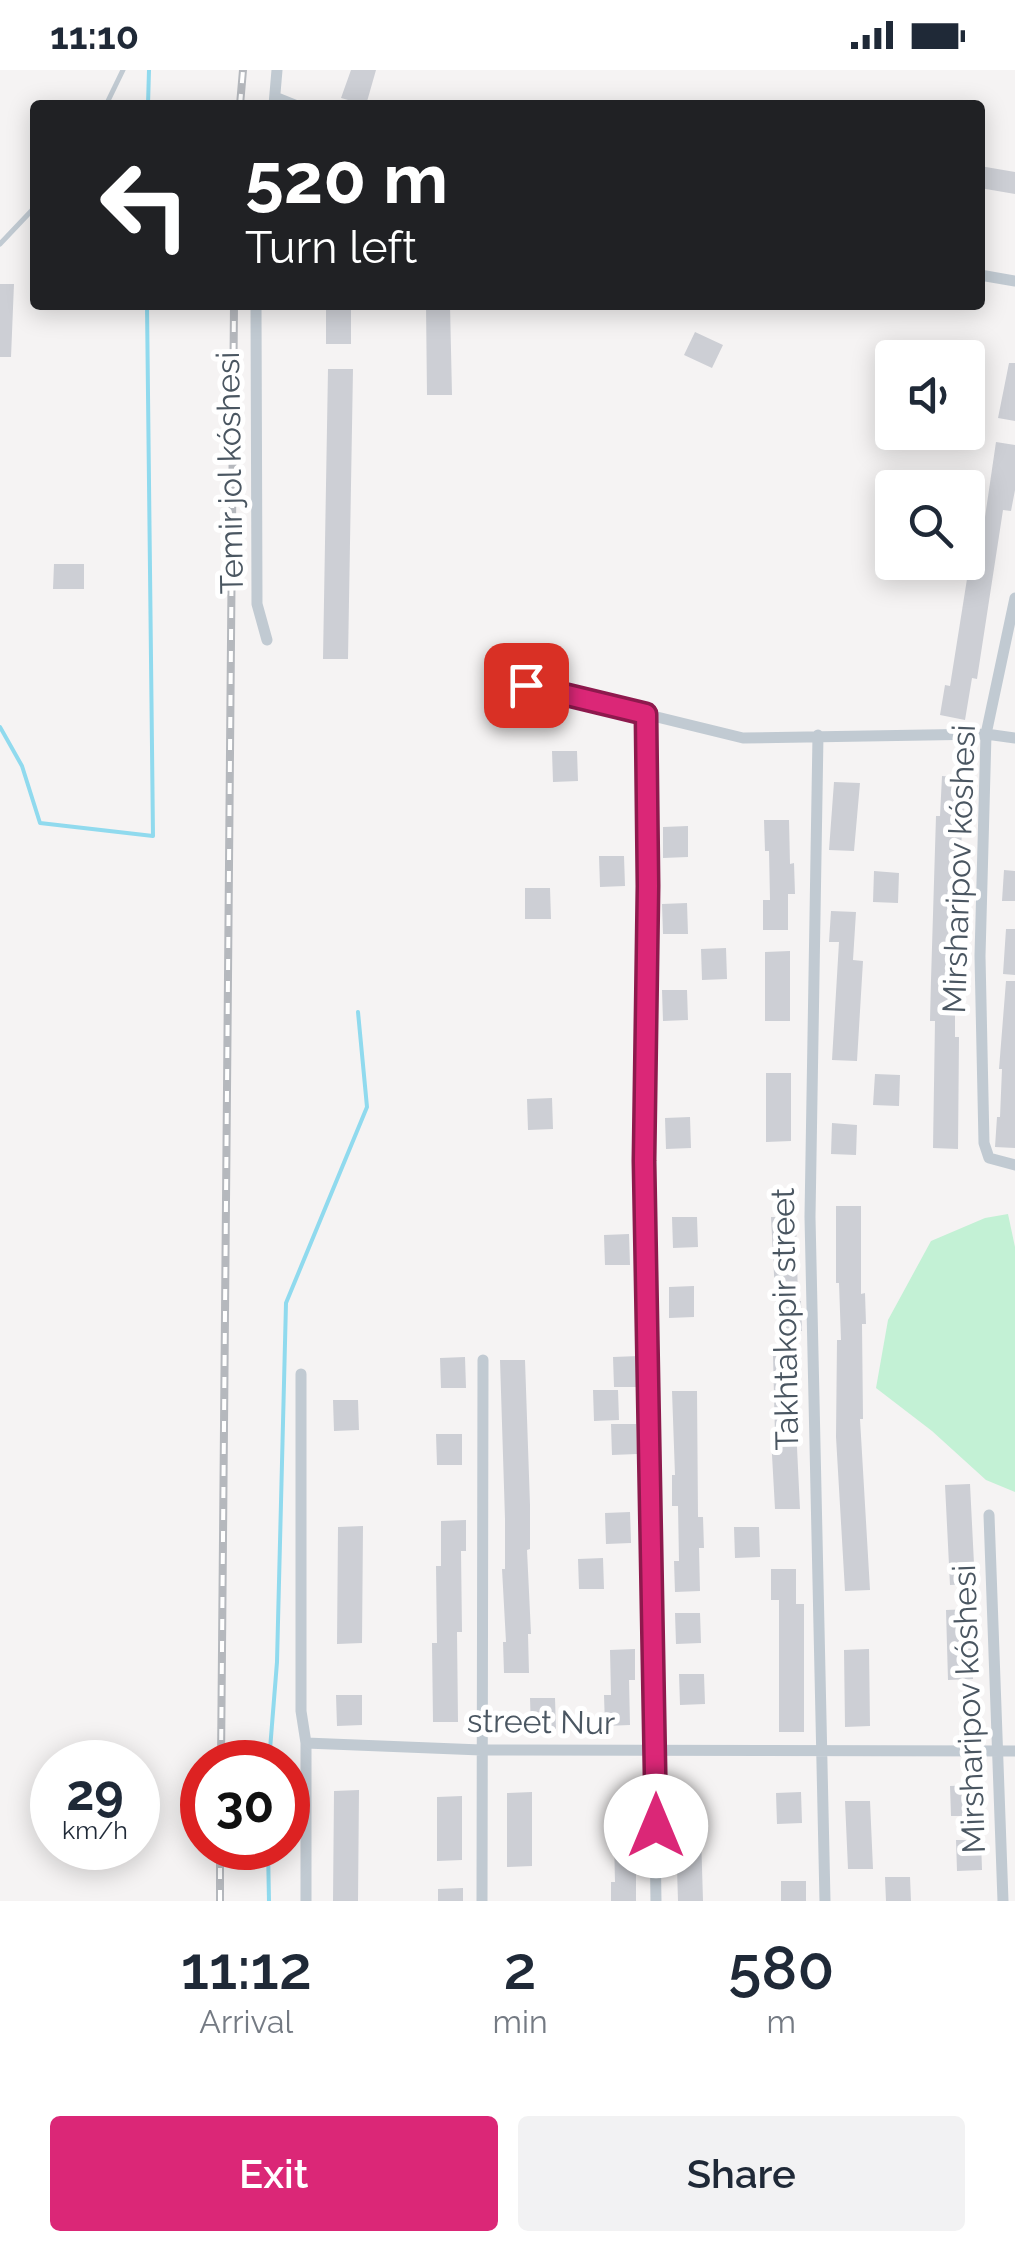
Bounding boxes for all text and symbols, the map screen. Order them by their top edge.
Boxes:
text: 11:10 [50,13,139,58]
text: 520 m [245,137,448,219]
icon: left [80,140,210,270]
text: Turn left [245,221,417,274]
map controls [875,340,985,580]
button: sound [875,340,985,450]
street label: Temir jol kóshesi [209,352,250,594]
button: search [875,470,985,580]
pin [484,643,569,728]
icon: arrive [499,658,554,713]
street label: Mirsharipov kóshesi [935,724,982,1014]
street label: Takhtakopir street [764,1187,805,1451]
street label: Mirsharipov kóshesi [945,1564,992,1854]
street label: street Nur [467,1702,615,1741]
speed limit sign: 30 [180,1740,310,1870]
text: 29 [66,1763,124,1822]
position arrow [604,1774,708,1878]
text: km/h [62,1815,128,1845]
text: 11:12 [181,1933,312,2003]
text: 2 [504,1933,537,2003]
text: 580 [728,1933,834,2003]
text: Arrival [199,2003,293,2040]
text: min [493,2003,548,2040]
text: m [767,2003,796,2040]
button: Exit [50,2116,498,2231]
button: Share [518,2116,965,2231]

